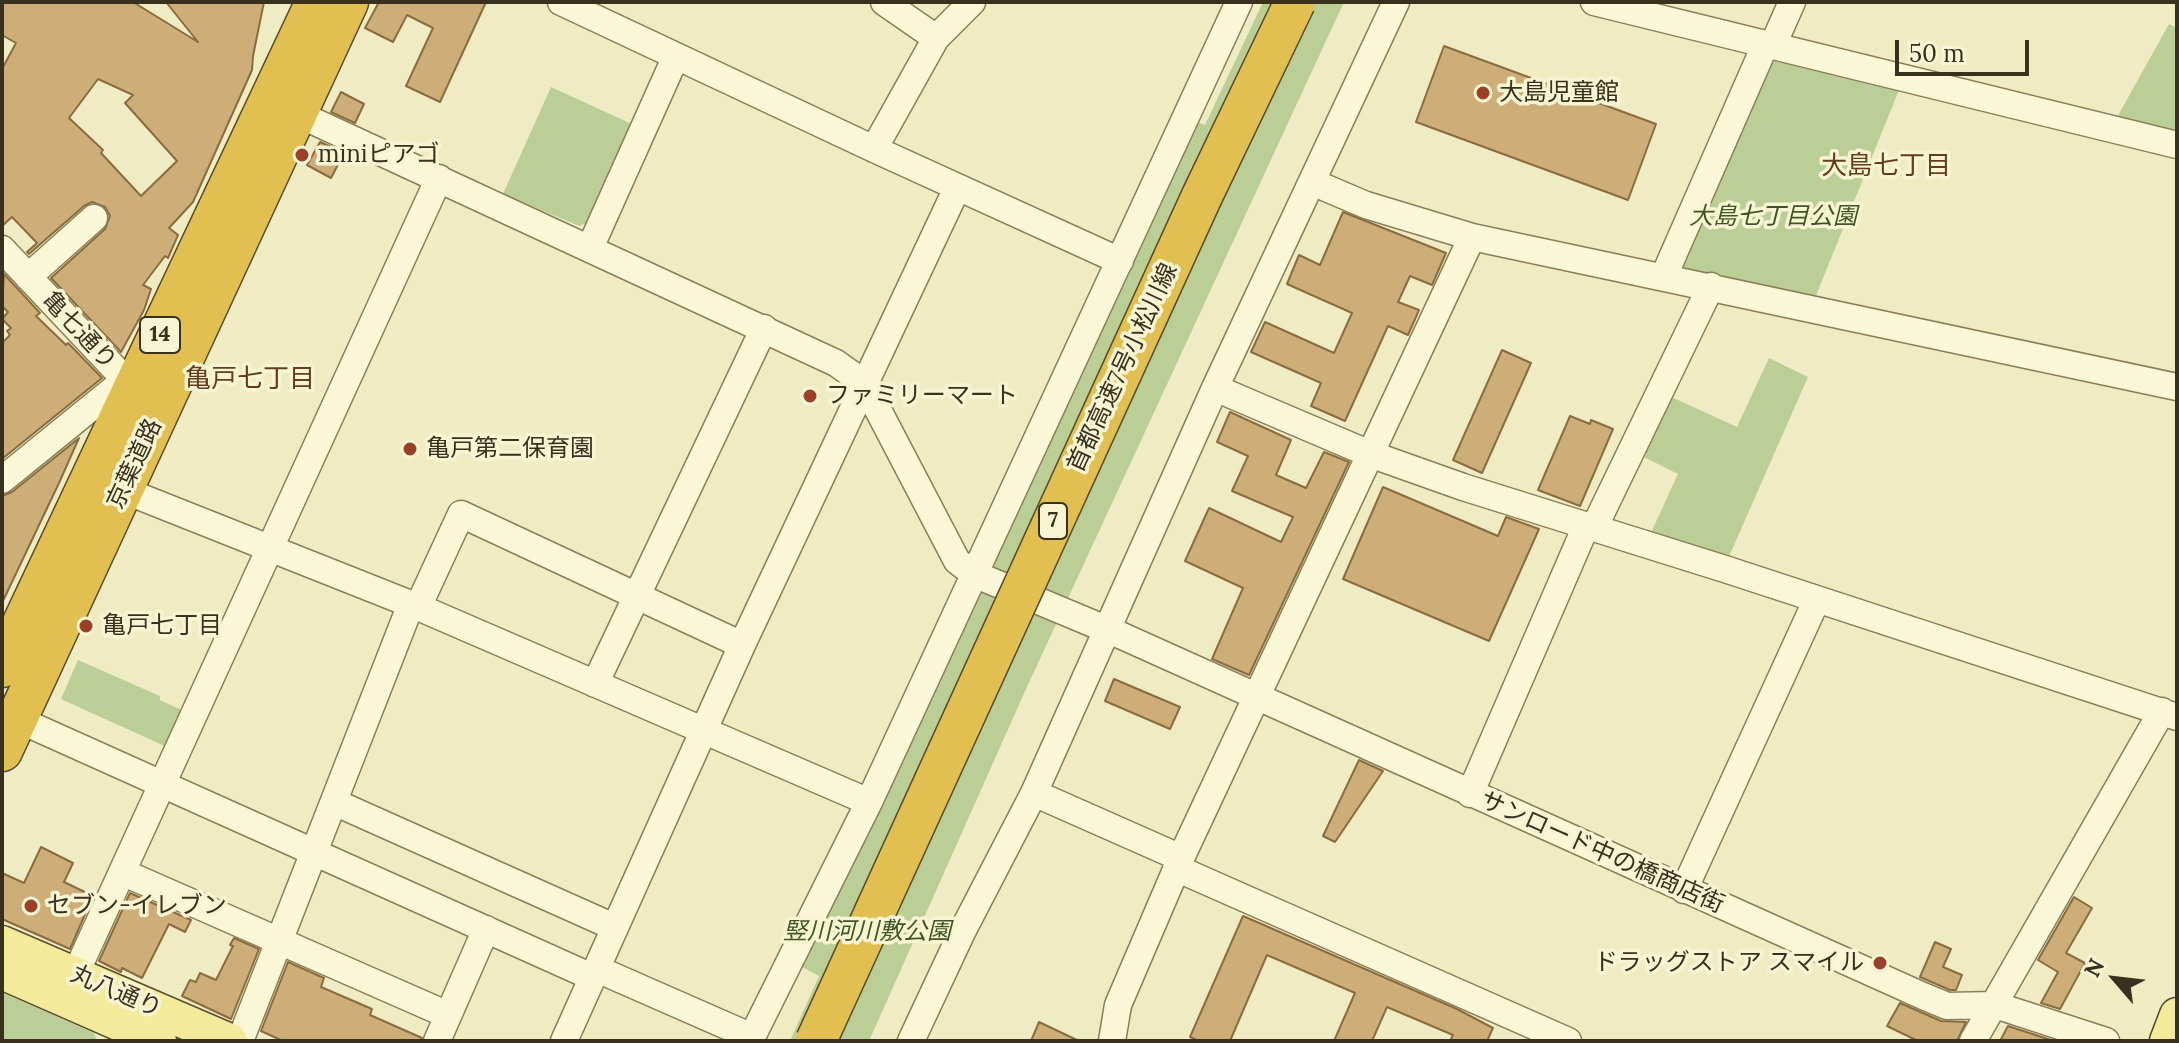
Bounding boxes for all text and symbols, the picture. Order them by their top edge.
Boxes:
scale bar [1899,24,2033,74]
text: 50 m [1909,38,1965,69]
place label: 大島児童館 [1499,79,1619,107]
marker: 大島児童館 [1474,84,1492,102]
place label: miniピアゴ [318,141,440,169]
marker: miniピアゴ [293,146,311,164]
district label: 大島七丁目 [1821,151,1951,183]
park label: 大島七丁目公園 [1689,203,1857,231]
street label: 首都高速7号小松川線 [1062,259,1184,477]
street label: 亀七通り [36,286,122,376]
road number: 14 [140,317,180,353]
district label: 亀戸七丁目 [185,364,315,396]
place label: ファミリーマート [826,382,1018,410]
marker: ファミリーマート [801,387,819,405]
street label: 京葉道路 [102,414,168,514]
place label: 亀戸第二保育園 [426,435,594,463]
marker: 亀戸第二保育園 [401,440,419,458]
road number: 7 [1039,503,1067,539]
place label: 亀戸七丁目 [102,612,222,640]
marker: 亀戸七丁目 [77,617,95,635]
street label: サンロード中の橋商店街 [1476,786,1728,920]
place label: セブン-イレブン [47,892,227,920]
marker: セブン-イレブン [22,897,40,915]
park label: 竪川河川敷公園 [783,918,951,946]
north arrow [2075,939,2155,1019]
place label: ドラッグストア スマイル [1594,949,1864,977]
marker: ドラッグストア スマイル [1871,954,1889,972]
text: N [2077,954,2110,982]
street label: 丸八通り [66,960,166,1024]

